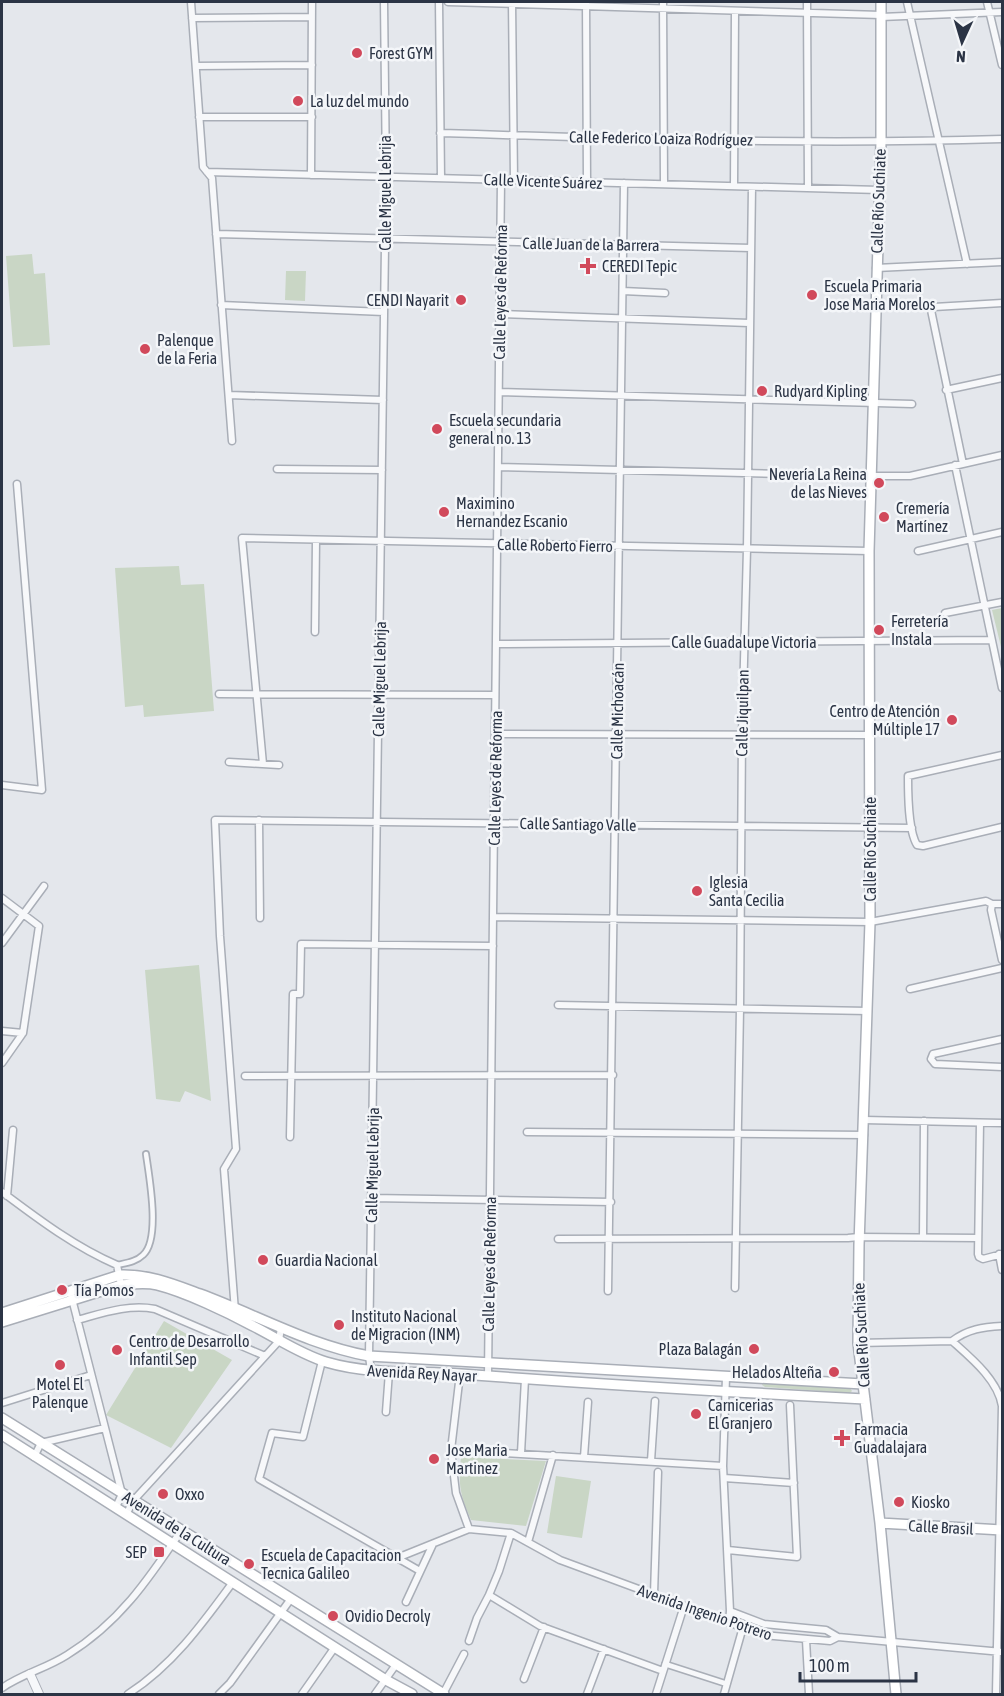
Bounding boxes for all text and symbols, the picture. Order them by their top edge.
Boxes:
north arrow [932,12,992,72]
place label: Forest GYM [369,44,433,62]
marker: Forest GYM [350,46,364,60]
text: N [956,48,966,66]
place label: La luz del mundo [310,92,409,110]
marker: La luz del mundo [291,94,305,108]
street label: Calle Federico Loaiza Rodríguez [569,127,753,150]
street label: Calle Miguel Lebrija [376,135,395,251]
street label: Calle Río Suchiate [867,148,889,254]
street label: Calle Vicente Suárez [484,170,603,192]
street label: Calle Leyes de Reforma [490,224,511,360]
street label: Calle Juan de la Barrera [522,234,660,254]
marker: CEREDI Tepic [579,257,597,275]
place label: CEREDI Tepic [602,257,677,276]
place label: Escuela Primaria Jose Maria Morelos [824,277,936,313]
marker: Escuela Primaria Jose Maria Morelos [805,288,819,302]
place label: CENDI Nayarit [367,291,449,310]
marker: CENDI Nayarit [454,293,468,307]
place label: Palenque de la Feria [157,331,217,367]
marker: Palenque de la Feria [138,342,152,356]
place label: Rudyard Kipling [774,382,867,401]
marker: Rudyard Kipling [755,384,769,398]
place label: Escuela secundaria general no. 13 [449,411,561,448]
marker: Escuela secundaria general no. 13 [430,422,444,436]
place label: Nevería La Reina de las Nieves [769,465,867,501]
marker: Nevería La Reina de las Nieves [872,476,886,490]
place label: Maximino Hernandez Escanio [456,494,568,530]
place label: Cremería Martínez [896,499,950,535]
marker: Maximino Hernandez Escanio [437,505,451,519]
marker: Cremería Martínez [877,510,891,524]
street label: Calle Roberto Fierro [497,535,613,555]
place label: Ferretería Instala [891,612,949,648]
street label: Calle Miguel Lebrija [369,621,390,737]
marker: Ferretería Instala [872,623,886,637]
street label: Calle Guadalupe Victoria [671,633,817,652]
street label: Calle Michoacán [607,663,627,759]
street label: Calle Jiquilpan [732,669,753,757]
place label: Centro de Atención Múltiple 17 [830,702,940,739]
street label: Calle Leyes de Reforma [485,710,506,846]
marker: Centro de Atención Múltiple 17 [945,713,959,727]
street label: Calle Río Suchiate [861,797,879,901]
street label: Calle Santiago Valle [519,814,637,835]
place label: Iglesia Santa Cecilia [709,873,785,909]
marker: Iglesia Santa Cecilia [690,884,704,898]
street label: Calle Miguel Lebrija [362,1107,383,1223]
street label: Calle Leyes de Reforma [479,1196,500,1332]
place label: Guardia Nacional [275,1251,378,1269]
marker: Guardia Nacional [256,1253,270,1267]
place label: Tía Pomos [74,1281,134,1299]
street label: Calle Río Suchiate [849,1282,873,1388]
marker: Tía Pomos [55,1283,69,1297]
place label: Instituto Nacional de Migracion (INM) [351,1307,460,1344]
marker: Instituto Nacional de Migracion (INM) [332,1318,346,1332]
place label: Centro de Desarrollo Infantil Sep [129,1332,249,1369]
place label: Plaza Balagán [659,1340,742,1359]
marker: Plaza Balagán [747,1342,761,1356]
marker: Centro de Desarrollo Infantil Sep [110,1343,124,1357]
marker: Motel El Palenque [53,1358,67,1372]
street label: Avenida Rey Nayar [367,1361,477,1386]
place label: Helados Alteña [732,1363,822,1381]
marker: Helados Alteña [827,1365,841,1379]
place label: Motel El Palenque [32,1375,88,1412]
place label: Carnicerias El Granjero [708,1396,774,1433]
marker: Carnicerias El Granjero [689,1407,703,1421]
place label: Farmacia Guadalajara [854,1420,927,1457]
marker: Farmacia Guadalajara [835,1431,849,1445]
place label: Jose Maria Martinez [446,1441,508,1477]
marker: Jose Maria Martinez [427,1452,441,1466]
place label: Oxxo [175,1485,205,1503]
street label: Avenida de la Cultura [119,1487,235,1569]
marker: Oxxo [156,1487,170,1501]
place label: Kiosko [911,1493,950,1511]
marker: Kiosko [892,1495,906,1509]
street label: Calle Brasil [908,1516,975,1538]
place label: SEP [126,1543,147,1561]
marker: SEP [152,1545,166,1559]
place label: Escuela de Capacitacion Tecnica Galileo [261,1546,401,1582]
marker: Escuela de Capacitacion Tecnica Galileo [242,1557,256,1571]
street label: Avenida Ingenio Potrero [635,1581,775,1644]
place label: Ovidio Decroly [345,1607,431,1626]
marker: Ovidio Decroly [326,1609,340,1623]
scale bar [800,1645,916,1683]
text: 100 m [809,1655,850,1676]

